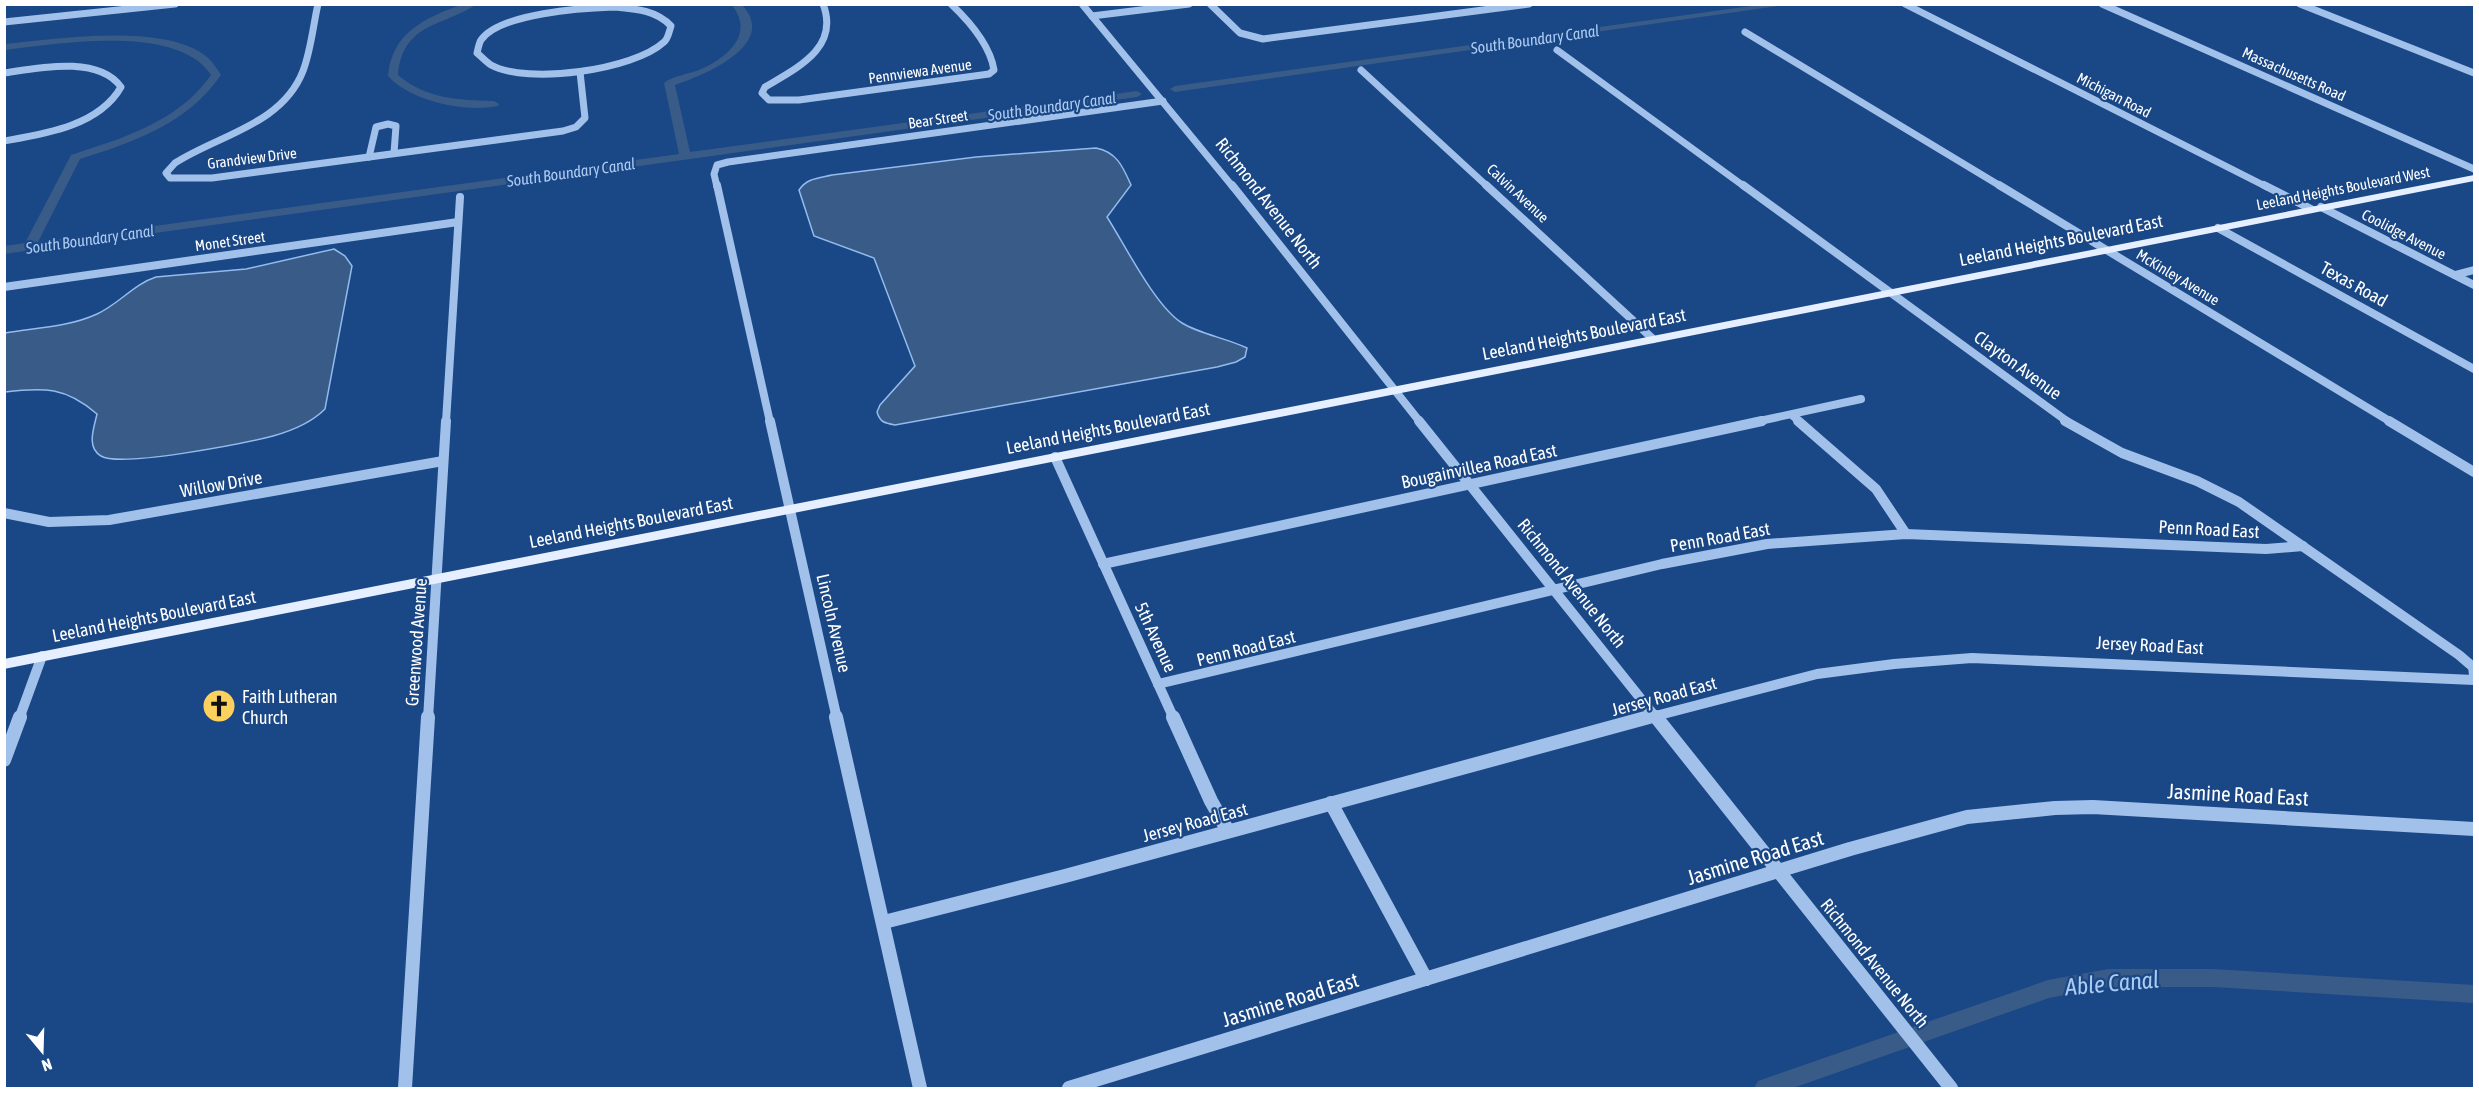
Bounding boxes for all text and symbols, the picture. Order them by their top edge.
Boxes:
water label: South Boundary Canal [1469,21,1601,58]
street label: Massachusetts Road [2240,44,2348,104]
street label: Pennviewa Avenue [867,55,973,87]
street label: Michigan Road [2074,69,2154,121]
water label: South Boundary Canal [986,88,1118,125]
street label: Bear Street [907,106,969,132]
street label: Richmond Avenue North [1211,133,1327,273]
street label: Grandview Drive [206,144,298,172]
water label: South Boundary Canal [505,154,637,191]
street label: Calvin Avenue [1484,160,1552,226]
street label: Leeland Heights Boulevard West [2255,163,2431,213]
street label: Coolidge Avenue [2359,206,2449,263]
street label: Leeland Heights Boulevard East [1957,210,2165,270]
water label: South Boundary Canal [24,221,156,258]
street label: Monet Street [194,228,266,254]
street label: McKinley Avenue [2133,246,2223,309]
street label: Texas Road [2317,257,2391,311]
street label: Leeland Heights Boulevard East [1480,304,1688,364]
street label: Clayton Avenue [1970,326,2066,404]
street label: Leeland Heights Boulevard East [1004,398,1212,458]
street label: Bougainvillea Road East [1399,439,1559,493]
street label: Willow Drive [178,466,264,502]
street label: Leeland Heights Boulevard East [527,492,735,552]
street label: Richmond Avenue North [1513,514,1631,652]
street label: Penn Road East [2158,516,2260,542]
street label: Penn Road East [1668,518,1772,556]
street label: Lincoln Avenue [812,572,856,674]
street label: Greenwood Avenue [401,577,431,707]
street label: Leeland Heights Boulevard East [50,586,258,646]
street label: 5th Avenue [1131,599,1181,675]
street label: Penn Road East [1194,626,1298,670]
street label: Jersey Road East [2096,632,2204,658]
street label: Jersey Road East [1609,672,1719,720]
place label: Faith Lutheran Church [242,686,338,728]
church icon: Faith Lutheran Church [201,688,237,724]
street label: Jasmine Road East [2167,778,2309,810]
street label: Jersey Road East [1140,798,1250,846]
street label: Jasmine Road East [1684,825,1826,889]
street label: Richmond Avenue North [1816,894,1934,1032]
water label: Able Canal [2063,965,2160,1001]
street label: Jasmine Road East [1219,967,1361,1031]
north arrow [12,1021,72,1081]
text: N [39,1055,54,1075]

